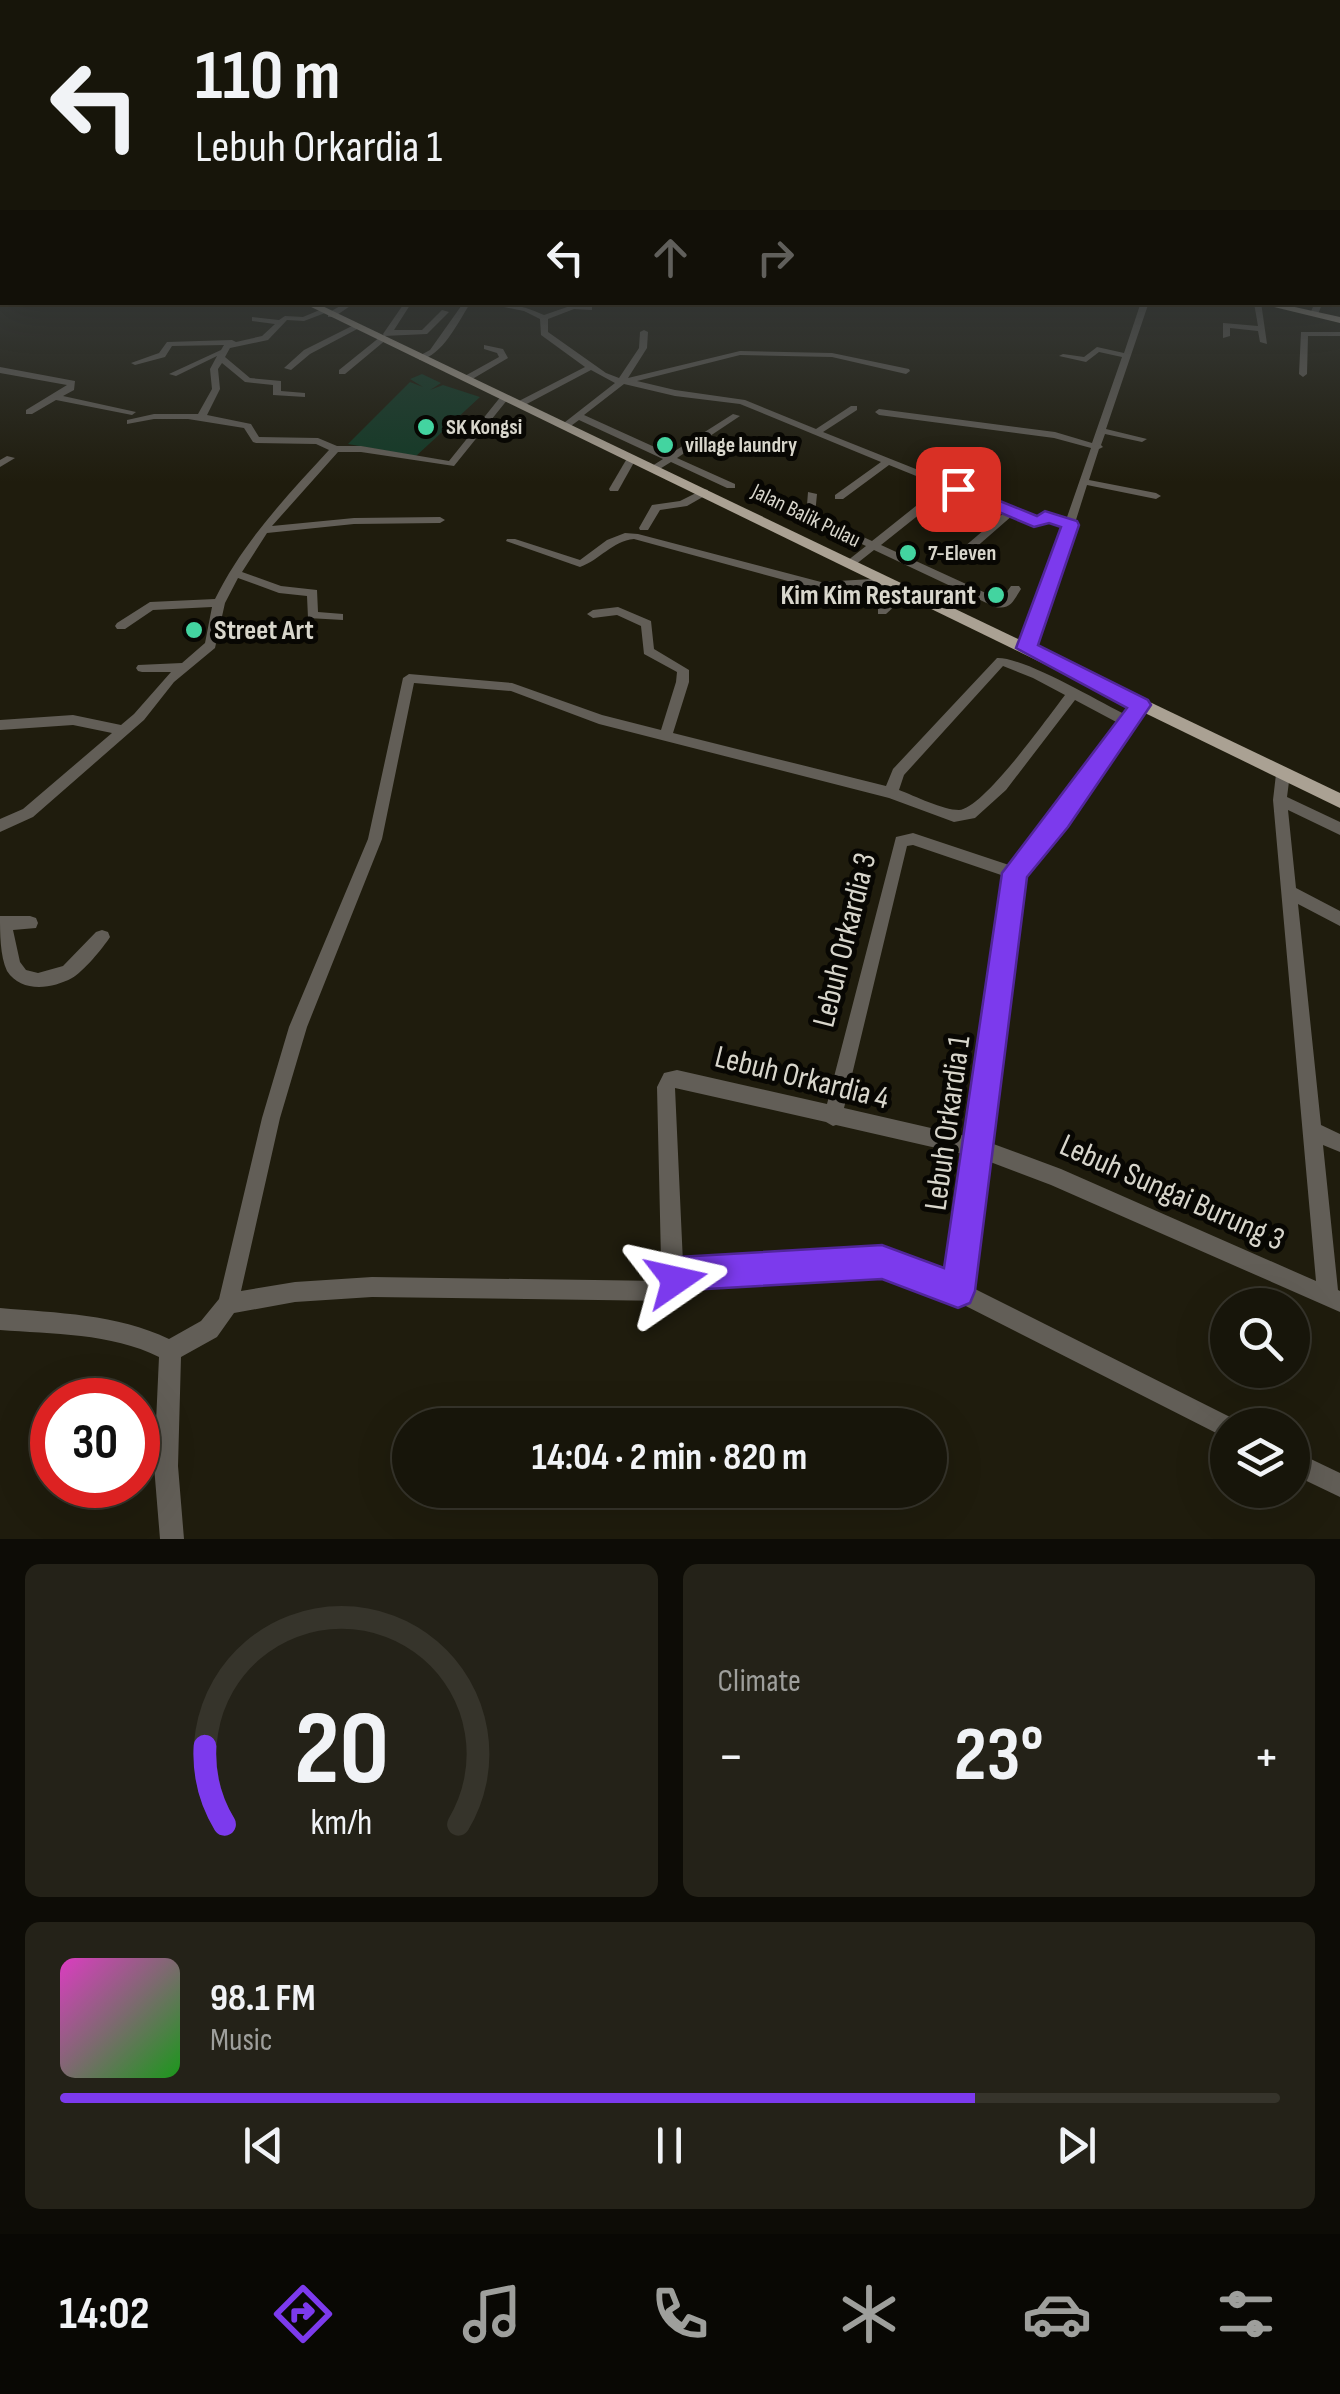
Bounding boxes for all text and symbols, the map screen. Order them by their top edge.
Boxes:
text: 110 m [195,35,341,119]
icon: left [30,40,160,170]
text: Lebuh Orkardia 1 [195,120,442,175]
icon: left [538,230,593,285]
icon: ahead [643,230,698,285]
icon: right [748,230,803,285]
place label: SK Kongsi [446,414,522,441]
marker: SK Kongsi [415,416,437,438]
place label: village laundry [685,432,797,459]
marker: village laundry [654,434,676,456]
pin [916,447,1001,532]
icon: arrive [931,462,986,517]
street label: Jalan Balik Pulau [746,478,865,554]
place label: 7-Eleven [928,540,996,567]
marker: 7-Eleven [897,542,919,564]
place label: Kim Kim Restaurant [781,579,976,612]
marker: Kim Kim Restaurant [985,584,1007,606]
place label: Street Art [214,614,314,647]
marker: Street Art [183,619,205,641]
street label: Lebuh Orkardia 3 [805,849,885,1031]
street label: Lebuh Orkardia 1 [916,1033,980,1213]
street label: Lebuh Orkardia 4 [711,1038,893,1118]
street label: Lebuh Sungai Burung 3 [1054,1126,1290,1260]
position arrow [624,1228,728,1332]
map controls [1210,1288,1310,1508]
button: search [1210,1288,1310,1388]
speed limit sign: 30 [30,1378,160,1508]
button: layers [1210,1408,1310,1508]
text: 14:04 · 2 min · 820 m [532,1435,807,1480]
text: Climate [718,1662,801,1701]
text: 20 [294,1688,389,1813]
text: 23° [954,1711,1044,1802]
text: − [718,1724,744,1791]
text: + [1253,1724,1280,1791]
text: km/h [310,1802,372,1845]
text: 98.1 FM [210,1976,316,2021]
text: Music [210,2021,273,2060]
icon: previous [236,2118,291,2173]
icon: pause [642,2118,697,2173]
icon: next [1049,2118,1104,2173]
icon: directions [268,2279,338,2349]
icon: music [457,2279,527,2349]
icon: phone [645,2279,715,2349]
icon: climate [834,2279,904,2349]
icon: car [1022,2279,1092,2349]
icon: filters [1211,2279,1281,2349]
text: 14:02 [59,2287,149,2342]

